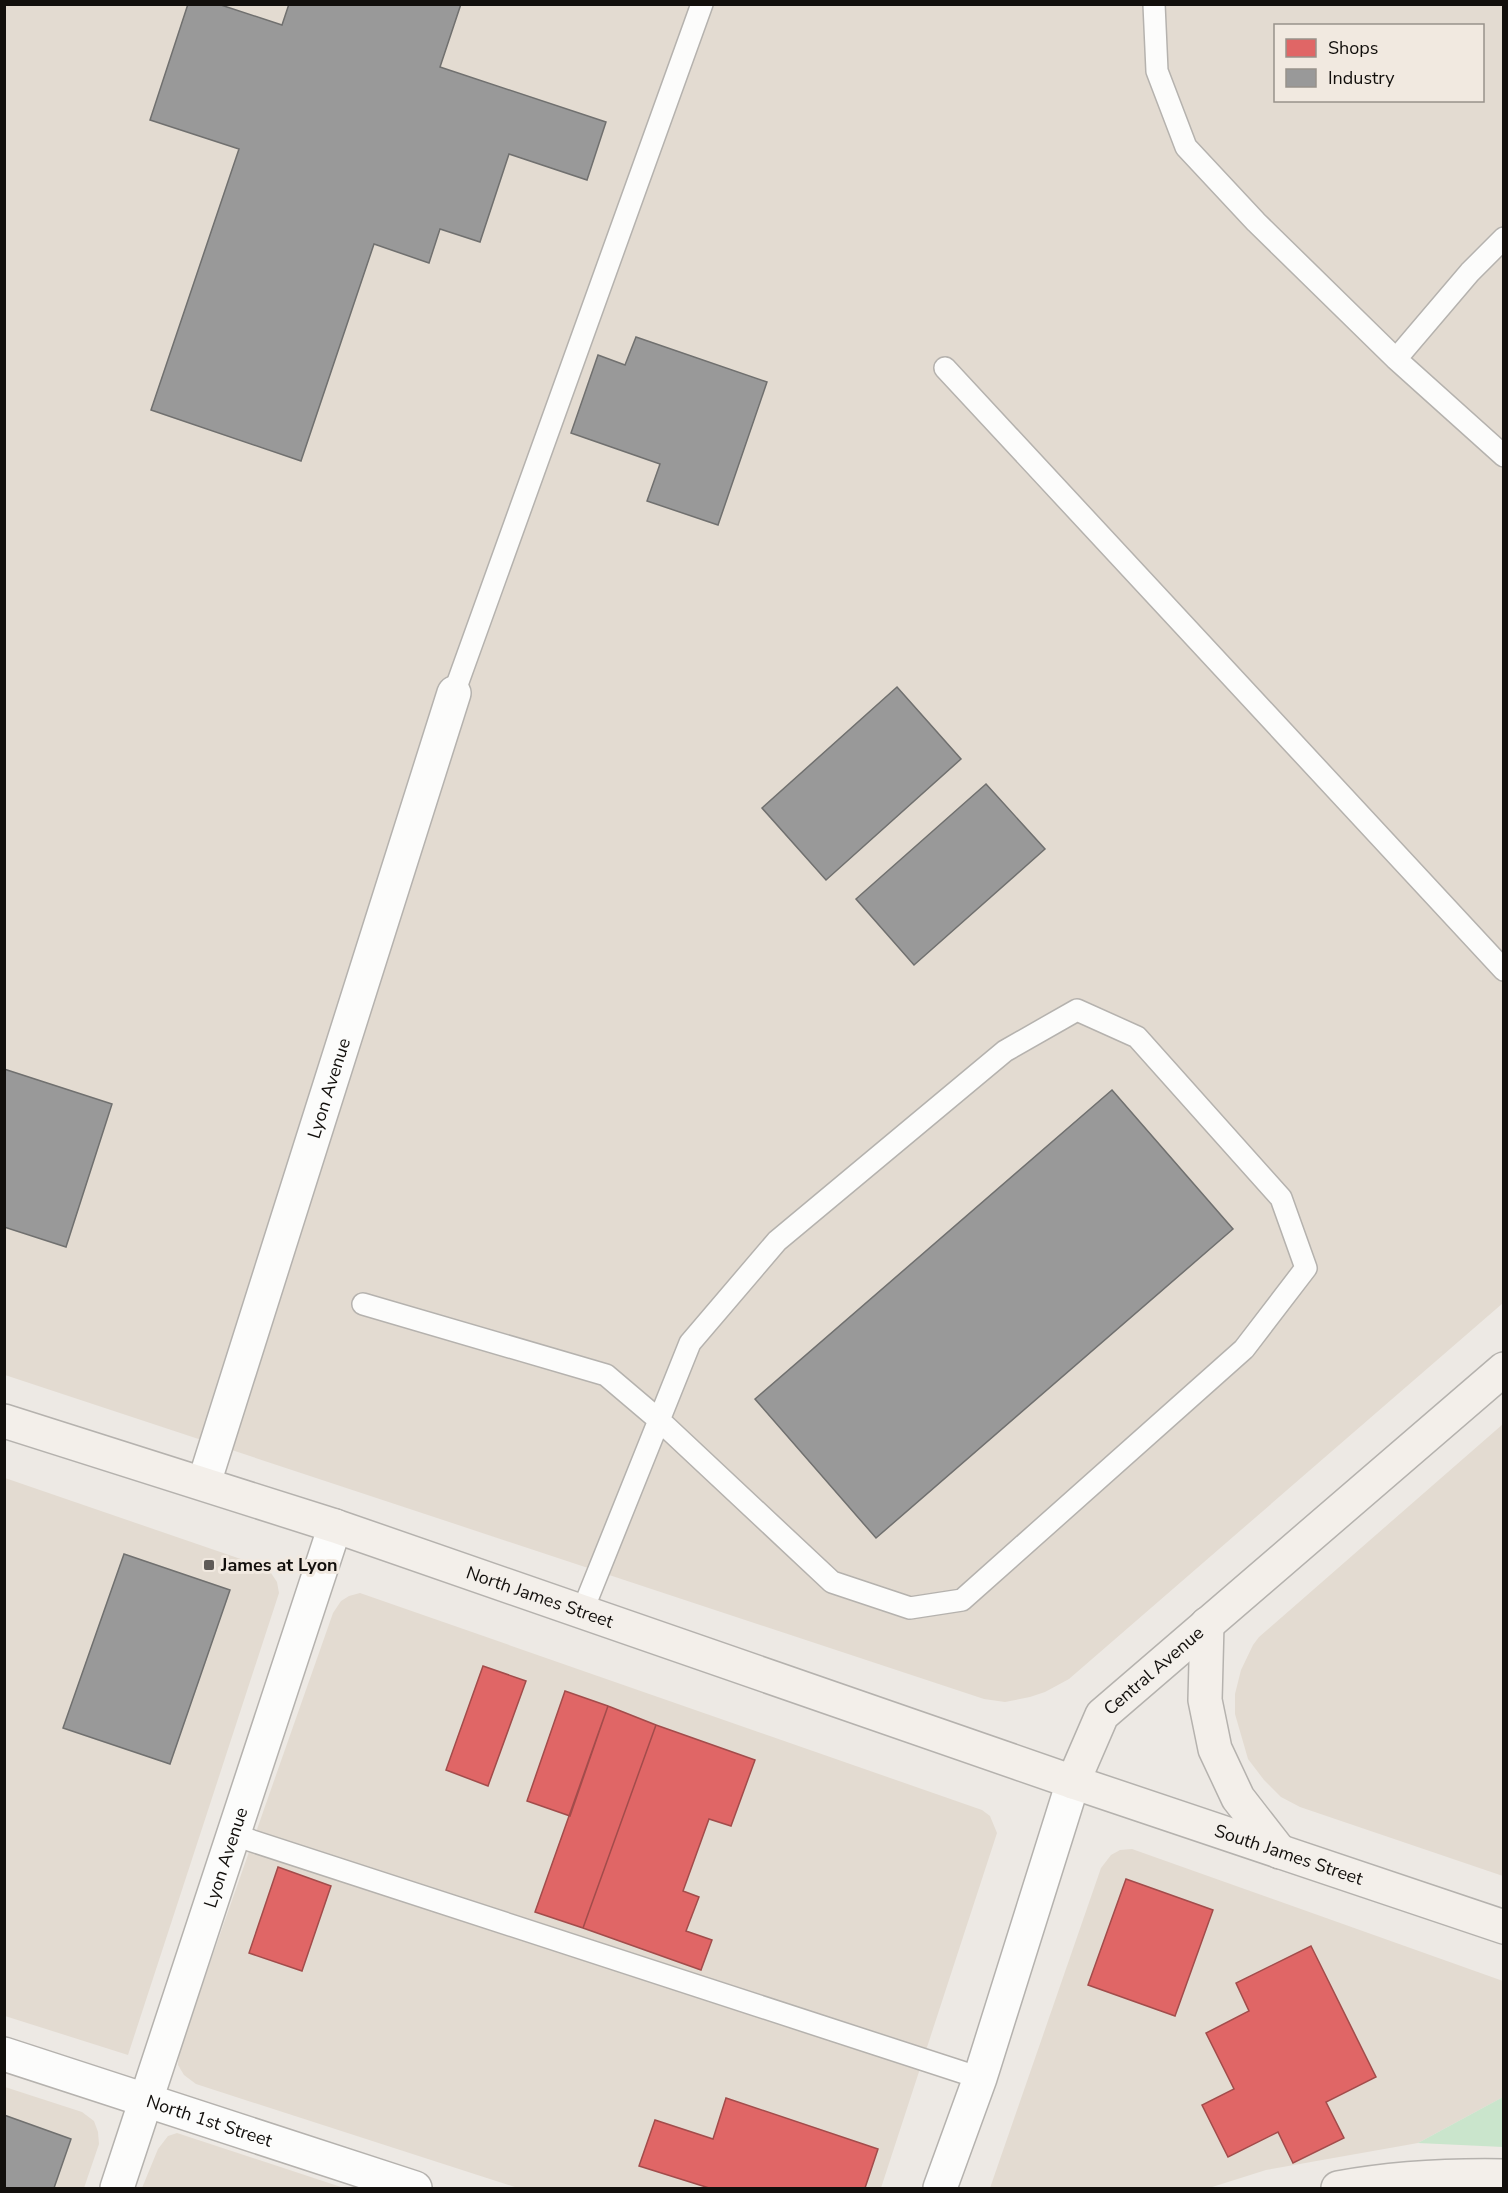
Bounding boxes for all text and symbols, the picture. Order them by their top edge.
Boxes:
legend [1274,24,1484,102]
text: Shops [1328,36,1378,60]
text: Industry [1328,66,1395,90]
street label: Lyon Avenue [302,1035,356,1142]
place label: James at Lyon [220,1553,338,1577]
marker: James at Lyon [202,1558,216,1572]
street label: North James Street [463,1560,617,1634]
street label: Central Avenue [1098,1621,1209,1720]
street label: Lyon Avenue [198,1804,254,1911]
street label: South James Street [1211,1818,1367,1891]
street label: North 1st Street [143,2089,276,2153]

